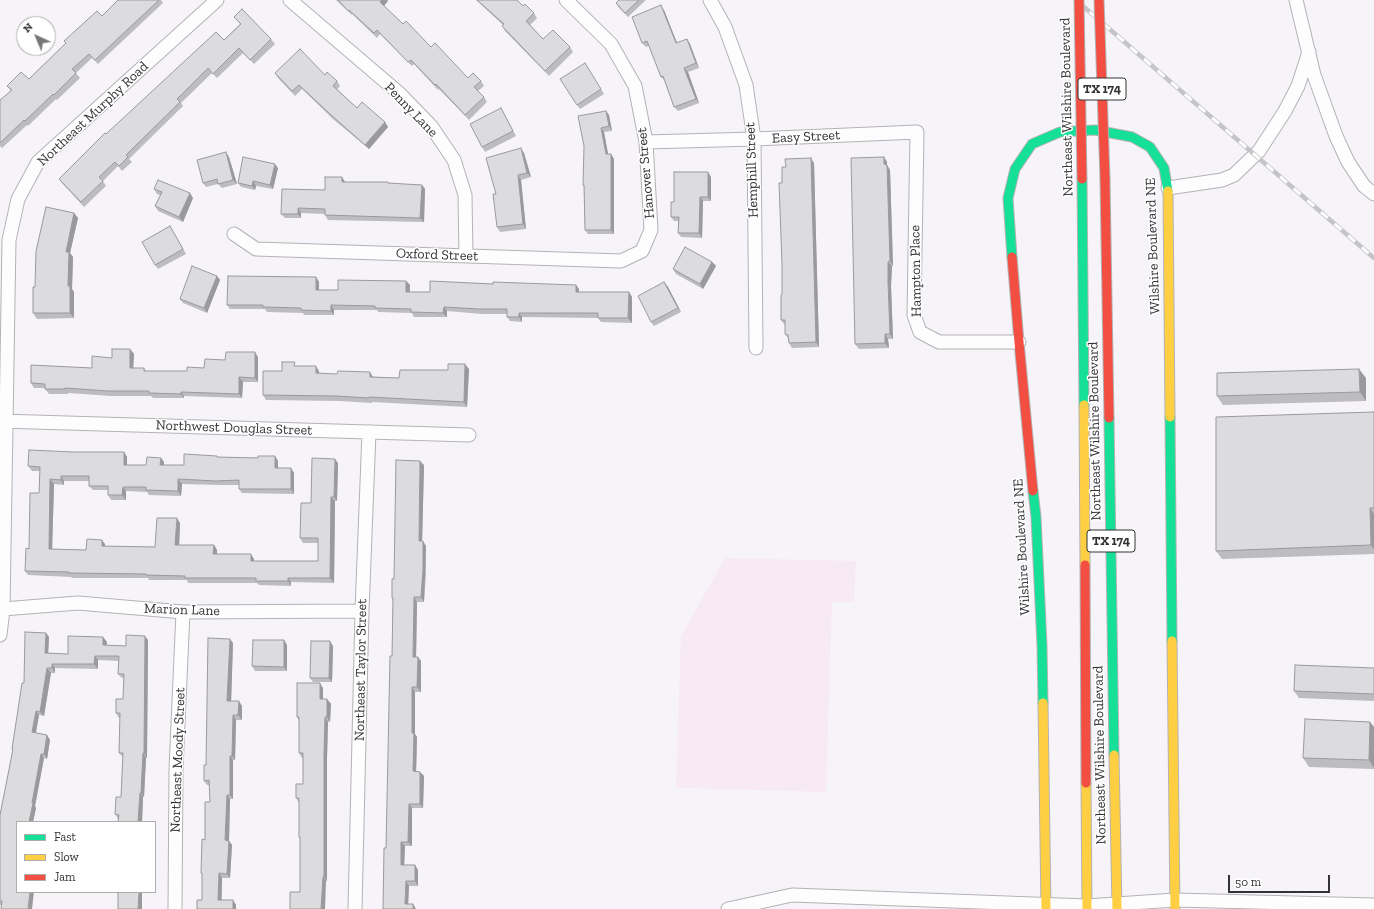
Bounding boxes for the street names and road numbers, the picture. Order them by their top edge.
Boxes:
street label: Northeast Wilshire Boulevard [1057,17,1077,197]
street label: Northeast Murphy Road [34,58,152,170]
road number: TX 174 [1078,78,1126,100]
street label: Penny Lane [381,79,441,141]
street label: Hemphill Street [742,122,762,218]
street label: Hanover Street [634,127,658,219]
street label: Easy Street [771,127,841,147]
street label: Wilshire Boulevard NE [1142,177,1164,315]
street label: Hampton Place [907,225,925,317]
street label: Oxford Street [395,245,479,265]
street label: Northeast Wilshire Boulevard [1085,341,1105,521]
street label: Northwest Douglas Street [155,417,313,439]
street label: Wilshire Boulevard NE [1010,478,1034,616]
road number: TX 174 [1087,530,1135,552]
street label: Northeast Taylor Street [351,599,371,741]
street label: Marion Lane [144,600,220,620]
street label: Northeast Wilshire Boulevard [1090,665,1110,845]
street label: Northeast Moody Street [167,687,189,833]

